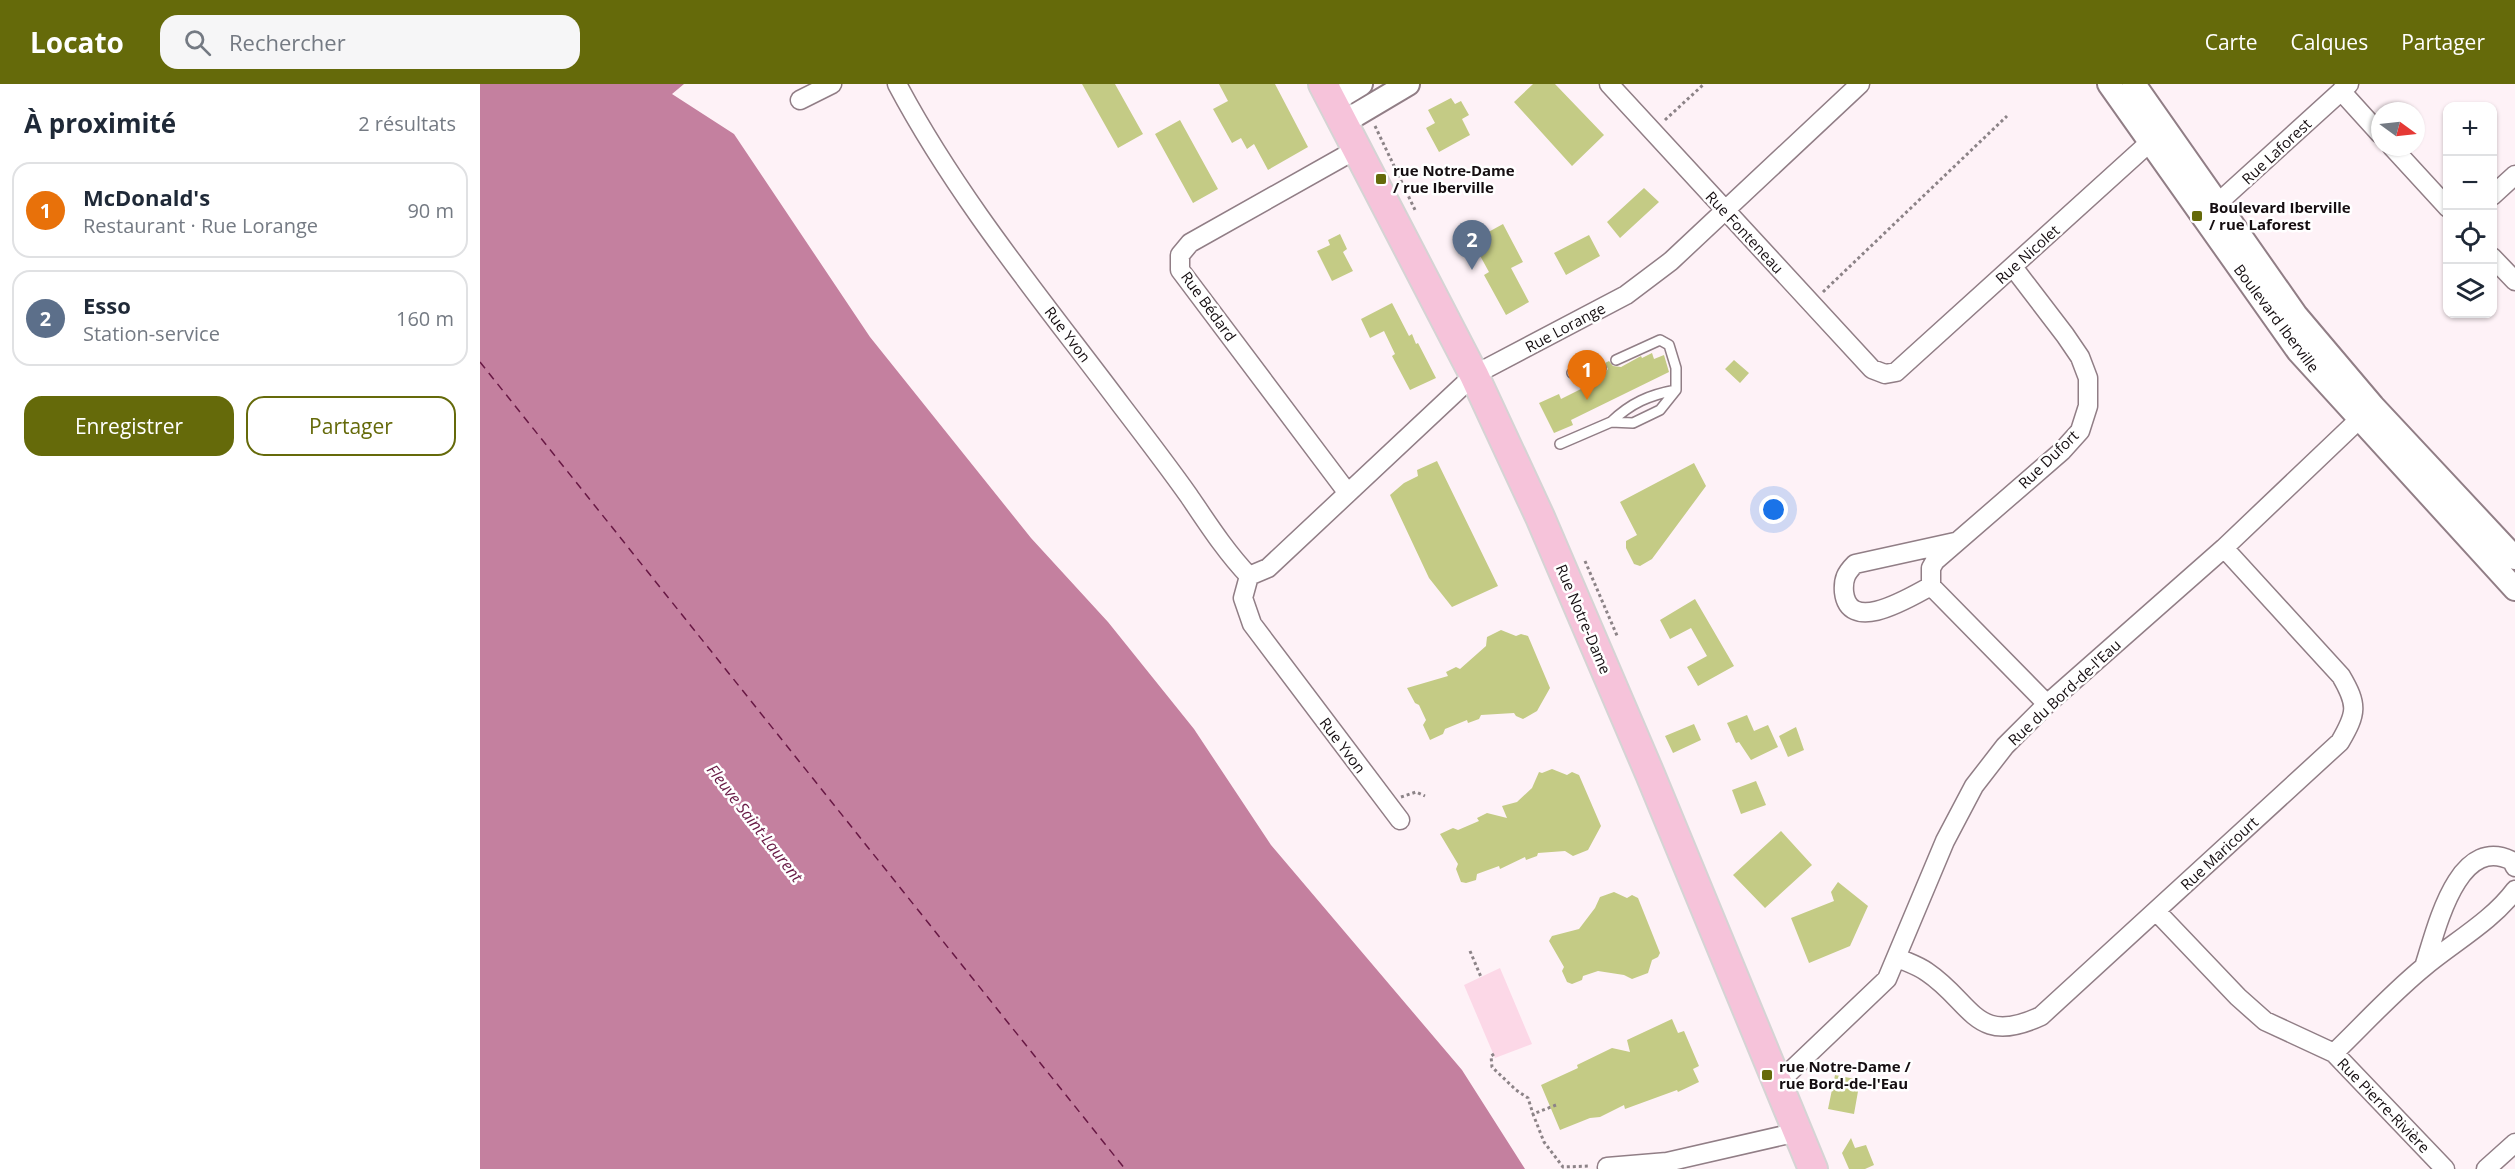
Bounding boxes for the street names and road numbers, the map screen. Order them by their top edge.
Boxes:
street label: Rue Laforest [2237,114,2315,188]
street label: Rue Fonteneau [1702,187,1788,277]
street label: Rue Nicolet [1991,220,2063,288]
street label: Boulevard Iberville [2230,260,2324,376]
street label: Rue Bédard [1177,267,1241,345]
street label: Rue Lorange [1522,298,1608,356]
street label: Rue Yvon [1040,302,1096,366]
street label: Rue Dufort [2014,425,2082,493]
street label: Rue Notre-Dame [1552,561,1616,677]
street label: Rue du Bord-de-l'Eau [2003,634,2125,750]
street label: Rue Yvon [1315,713,1371,777]
street label: Rue Maricourt [2176,812,2262,894]
street label: Rue Pierre-Rivière [2333,1053,2435,1157]

